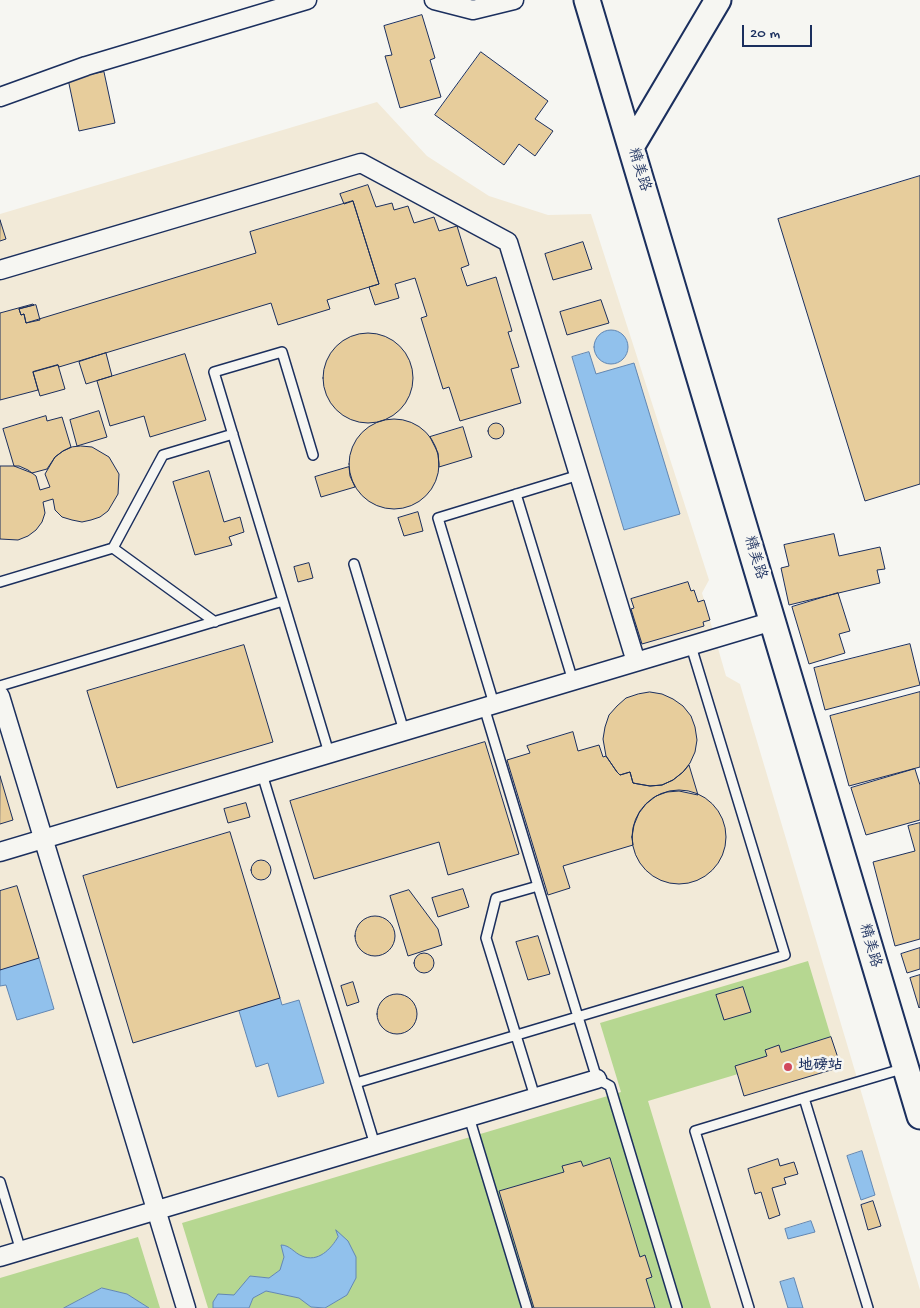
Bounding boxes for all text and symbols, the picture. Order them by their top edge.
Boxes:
scale bar [745,15,815,47]
text: 20 m [750,25,780,43]
street label: 精美路 [623,146,653,194]
street label: 精美路 [739,534,769,582]
street label: 精美路 [854,922,884,970]
place label: 地磅站 [798,1058,843,1076]
marker: 地磅站 [782,1061,794,1073]

